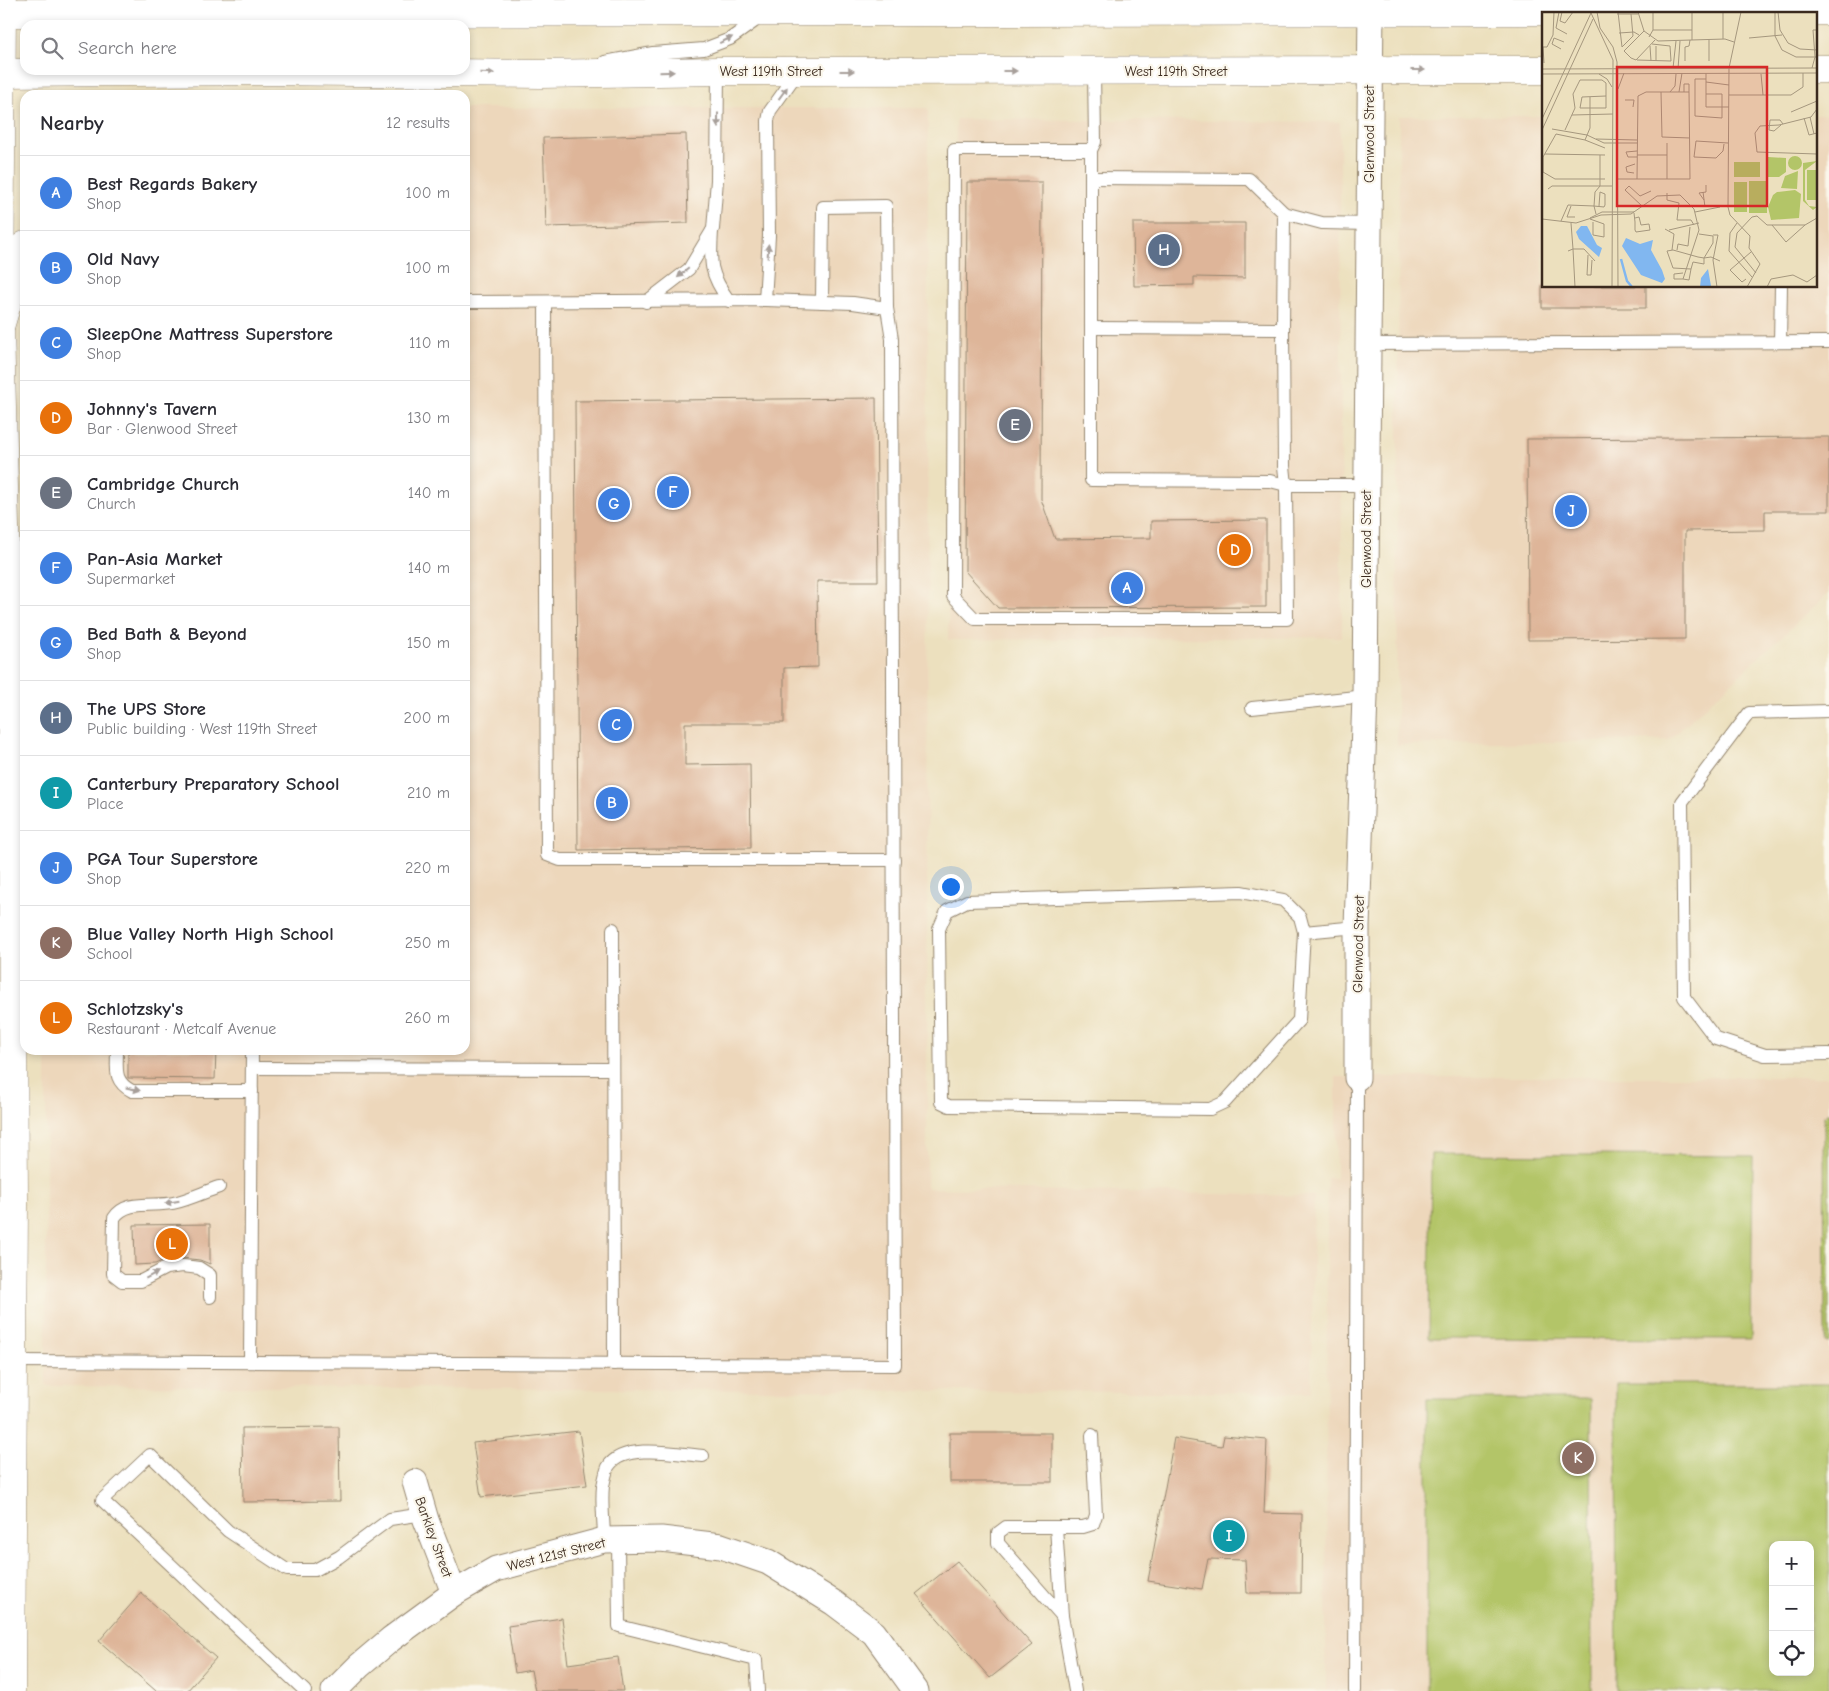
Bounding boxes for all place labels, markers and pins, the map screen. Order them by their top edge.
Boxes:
pin: H [1148,231,1180,269]
pin: E [999,406,1031,444]
pin: F [657,473,689,511]
pin: G [598,485,630,523]
pin: J [1555,492,1587,530]
pin: D [1219,531,1251,569]
pin: A [1111,569,1143,607]
pin: C [600,706,632,744]
pin: B [596,784,628,822]
pin: L [156,1225,188,1263]
pin: K [1562,1439,1594,1477]
pin: I [1213,1517,1245,1555]

